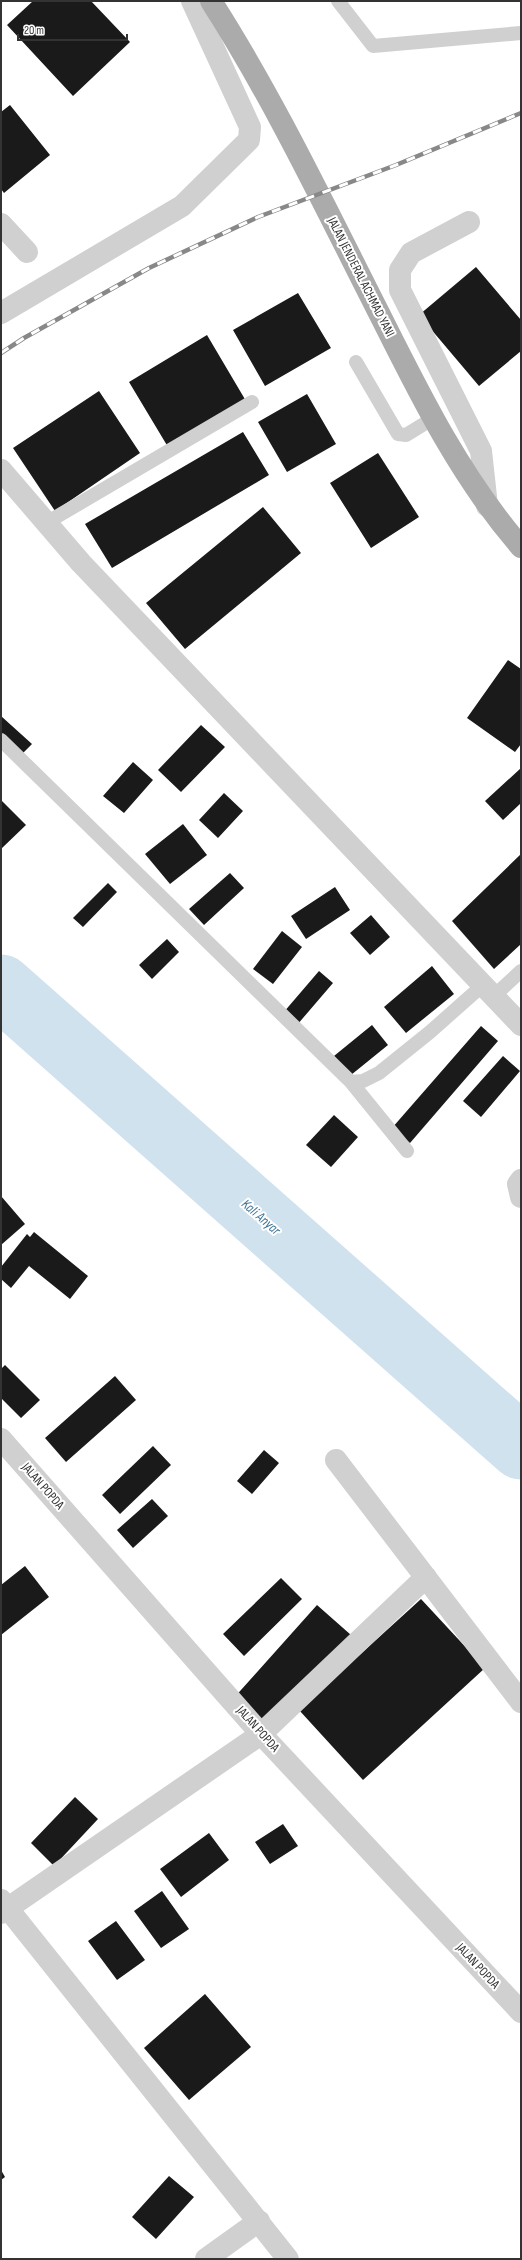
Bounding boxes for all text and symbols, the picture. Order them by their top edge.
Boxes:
scale bar [18,16,127,42]
text: 20 m [24,23,44,38]
street label: JALAN JENDERAL ACHMAD YANI [323,214,398,339]
water label: Kali Anyar [238,1196,285,1239]
street label: JALAN POPDA [18,1459,68,1513]
street label: JALAN POPDA [232,1702,283,1756]
street label: JALAN POPDA [452,1939,503,1992]

